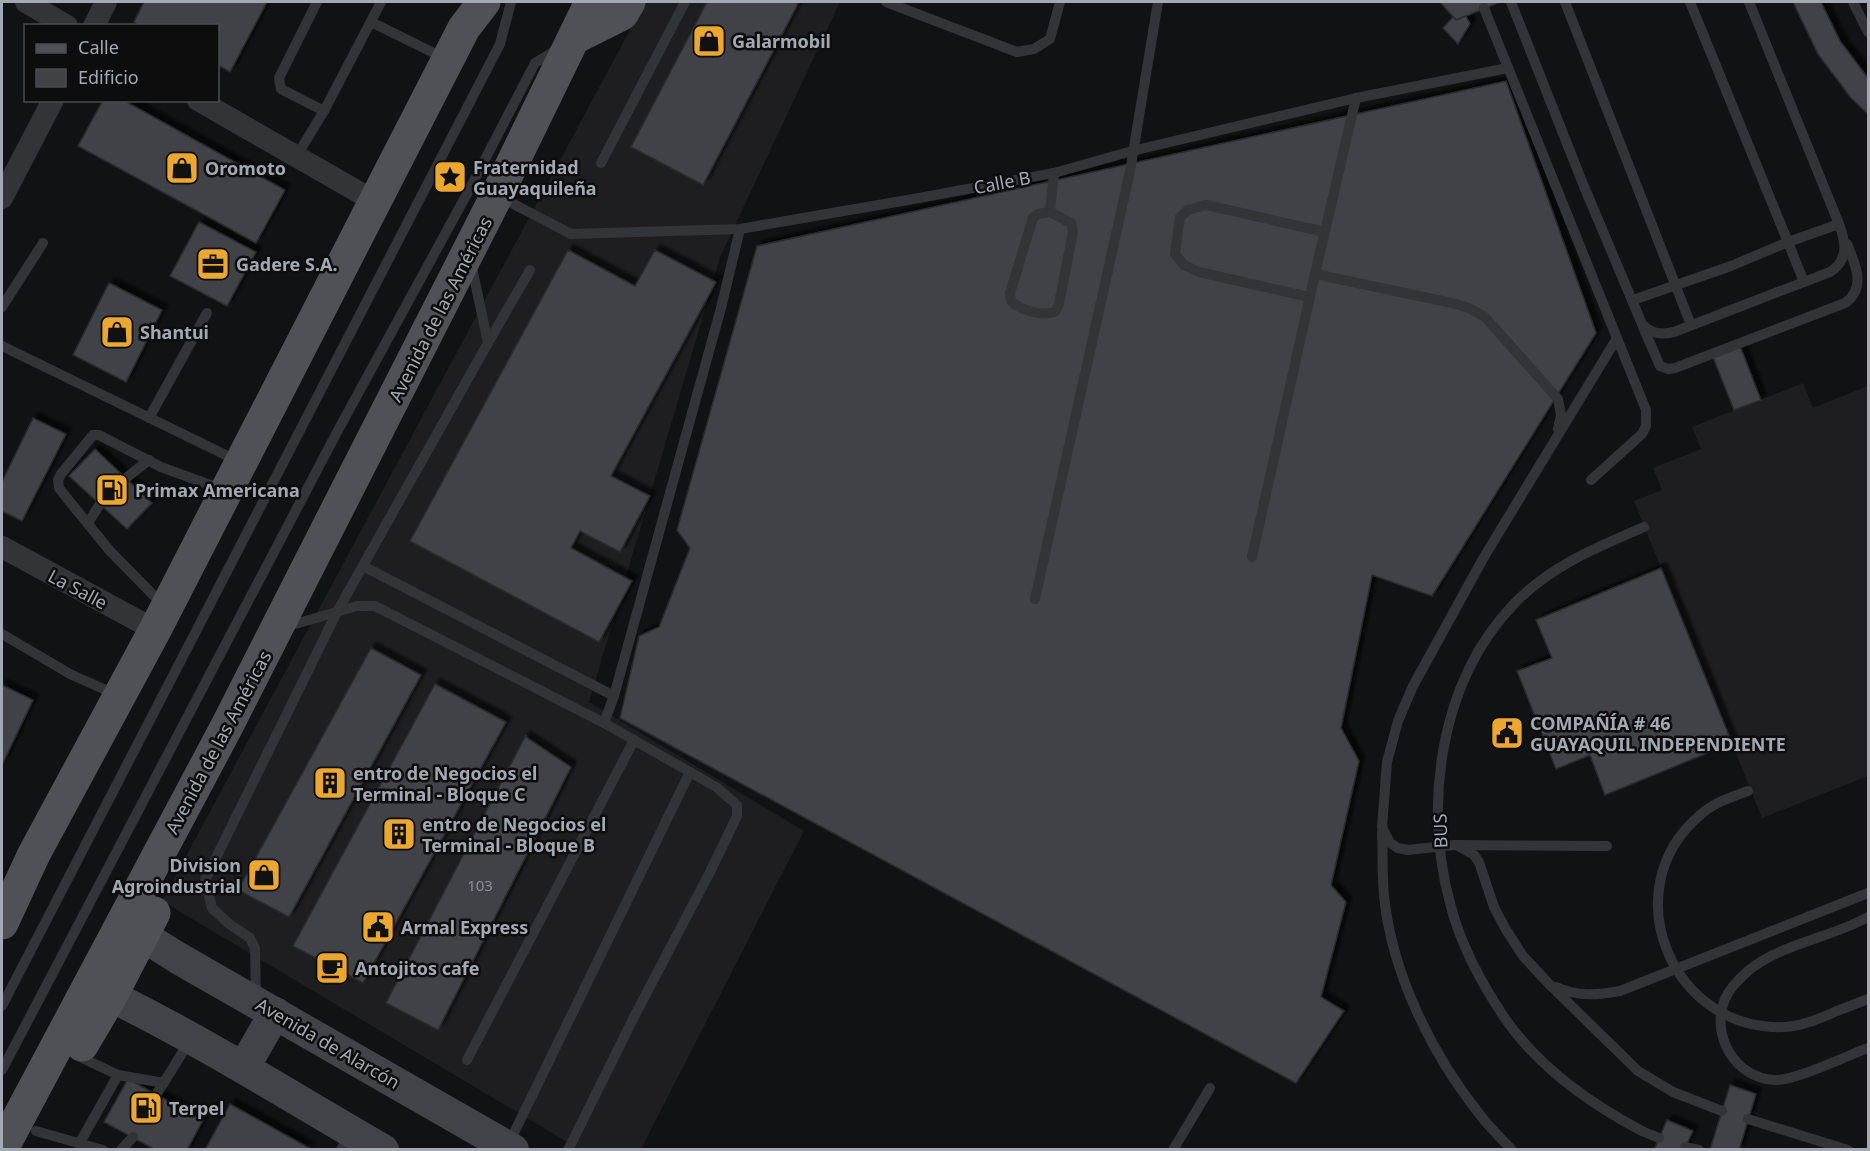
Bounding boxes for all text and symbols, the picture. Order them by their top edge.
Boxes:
shop icon: Galarmobil [691,23,727,59]
legend [24,24,219,102]
place label: Galarmobil [732,29,831,53]
text: Calle [78,35,119,59]
text: Edificio [78,65,139,89]
shop icon: Oromoto [164,150,200,186]
place label: Fraternidad Guayaquileña [473,155,597,200]
place label: Oromoto [205,156,286,180]
place icon: Fraternidad Guayaquileña [432,159,468,195]
street label: Calle B [972,165,1032,199]
street label: Avenida de las Américas [383,213,497,405]
office icon: Gadere S.A. [195,246,231,282]
place label: Gadere S.A. [236,252,338,276]
shop icon: Shantui [99,314,135,350]
place label: Shantui [140,320,209,344]
fuel station icon: Primax Americana [94,472,130,508]
place label: Primax Americana [135,478,300,502]
street label: La Salle [44,563,112,615]
street label: Avenida de las Américas [159,646,277,838]
place label: COMPAÑÍA # 46 GUAYAQUIL INDEPENDIENTE [1530,711,1786,756]
public building icon: COMPAÑÍA # 46 GUAYAQUIL INDEPENDIENTE [1489,715,1525,751]
place label: entro de Negocios el Terminal - Bloque C [353,761,537,806]
building icon: entro de Negocios el Terminal - Bloque C [312,765,348,801]
place label: entro de Negocios el Terminal - Bloque B [422,812,606,857]
street label: BUS [1427,813,1453,849]
building icon: entro de Negocios el Terminal - Bloque B [381,816,417,852]
place label: Division Agroindustrial [112,853,241,898]
shop icon: Division Agroindustrial [246,857,282,893]
house number: 103 [467,875,493,895]
public building icon: Armal Express [360,909,396,945]
place label: Armal Express [401,915,528,939]
cafe icon: Antojitos cafe [314,950,350,986]
place label: Antojitos cafe [355,956,480,980]
street label: Avenida de Alarcón [252,992,404,1094]
fuel station icon: Terpel [128,1090,164,1126]
place label: Terpel [169,1096,224,1120]

